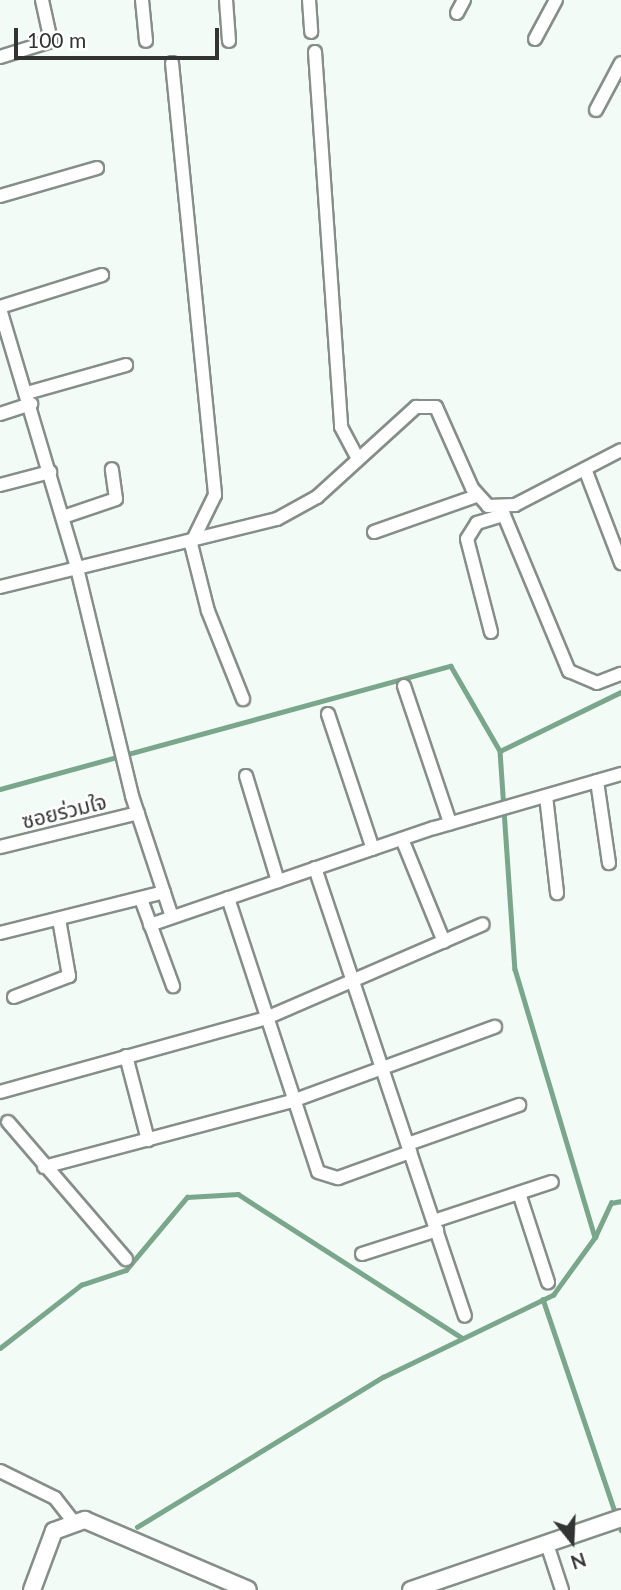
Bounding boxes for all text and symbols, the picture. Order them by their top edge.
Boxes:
scale bar [18,14,222,58]
text: 100 m [27,27,86,52]
street label: ซอยร่วมใจ [19,788,109,834]
north arrow [537,1506,607,1576]
text: N [568,1548,589,1575]

